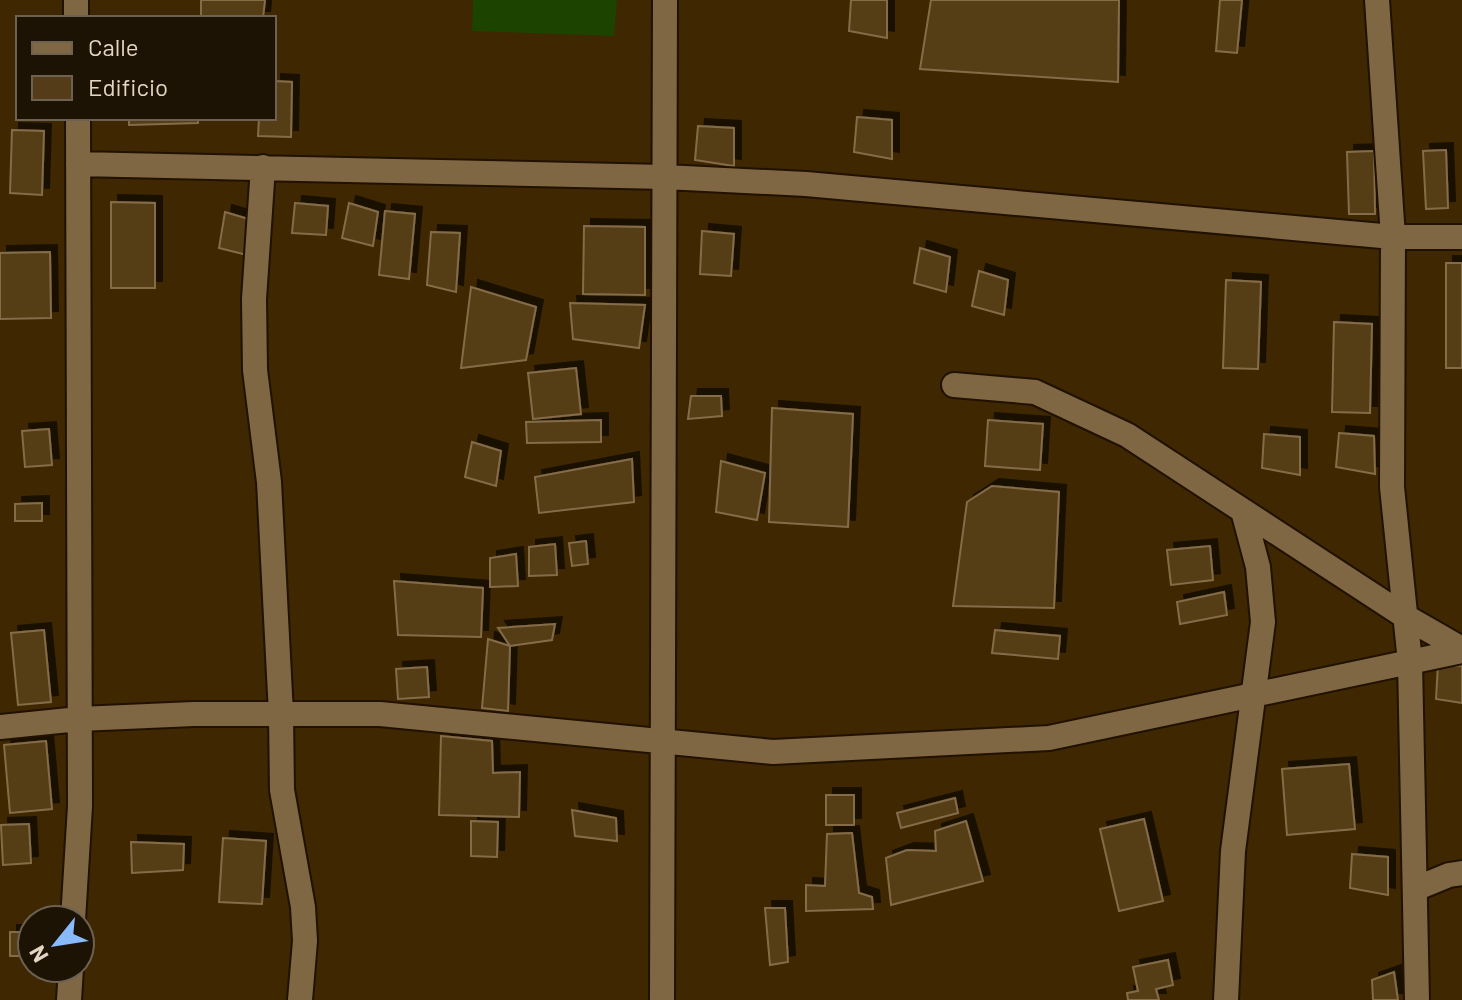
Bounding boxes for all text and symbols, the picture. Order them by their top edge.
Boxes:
legend [16,16,276,120]
text: Calle [88,32,139,61]
text: Edificio [88,72,168,101]
north arrow [16,904,96,984]
text: N [23,942,53,967]

